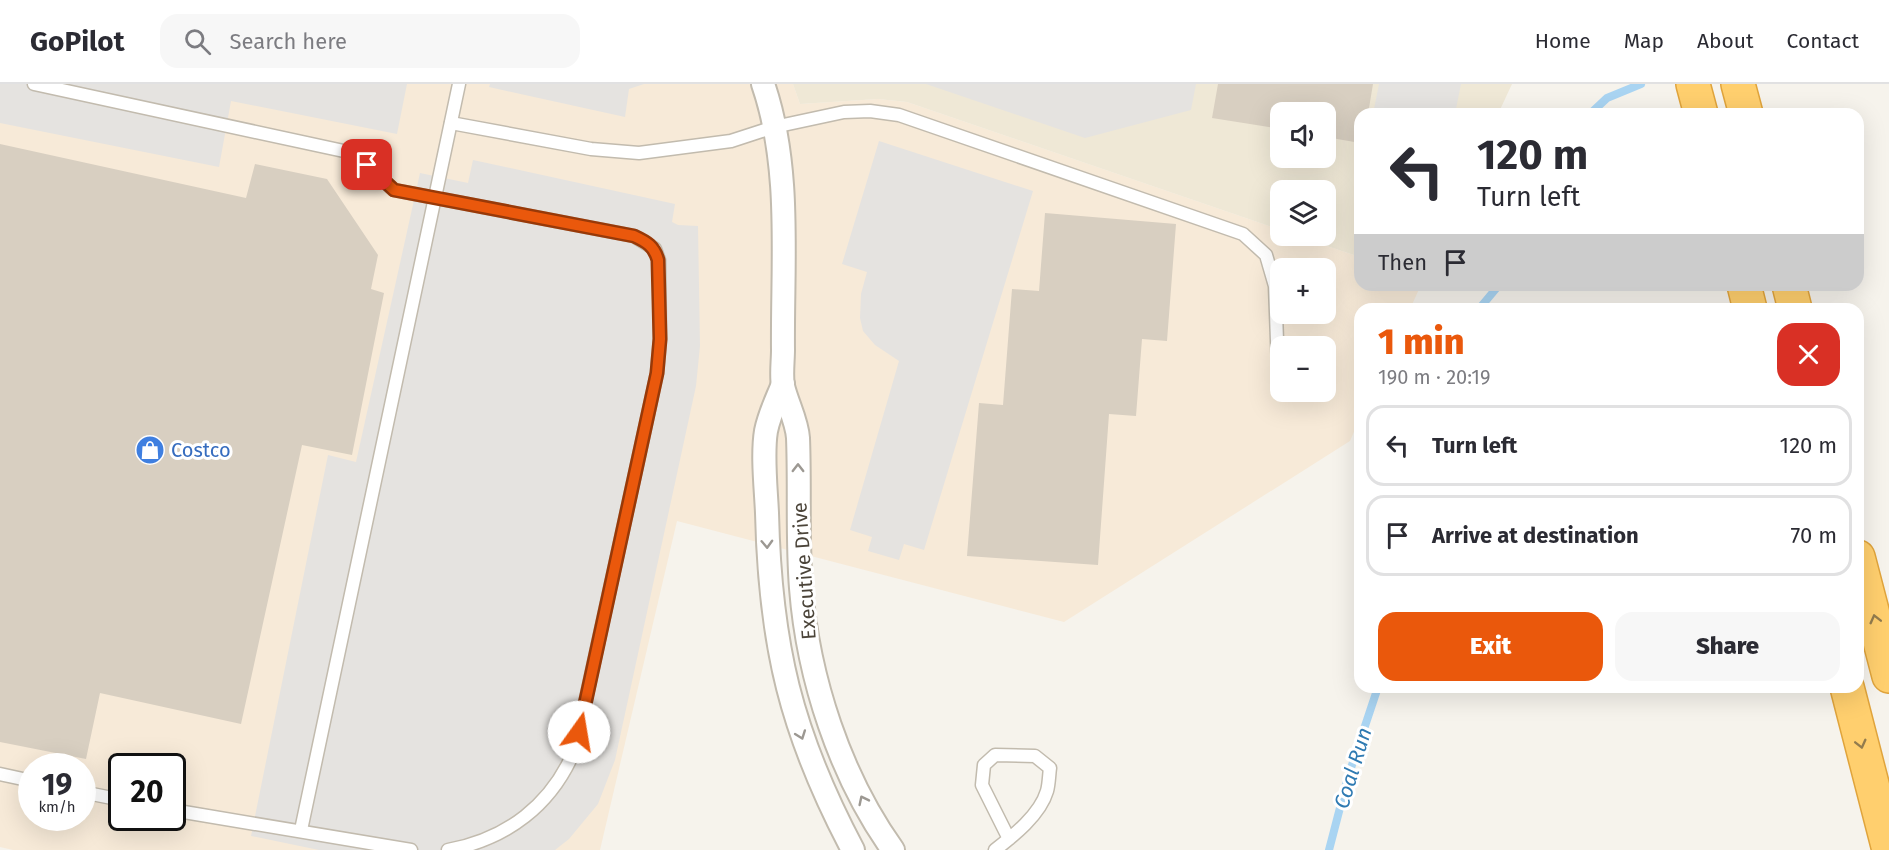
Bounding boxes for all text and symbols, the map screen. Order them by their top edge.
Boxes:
search box [160,14,580,68]
text: GoPilot [30,25,124,58]
icon: search [181,25,214,58]
text: Search here [229,28,347,55]
text: Home [1535,28,1591,54]
text: Map [1624,28,1664,54]
text: About [1697,28,1754,54]
text: Contact [1787,28,1859,54]
map controls [1270,102,1336,402]
button: sound [1270,102,1336,168]
text: 120 m [1477,130,1588,180]
icon: left [1378,132,1456,210]
pin [341,139,392,190]
icon: arrive [350,148,383,181]
button: layers [1270,180,1336,246]
text: Turn left [1477,181,1580,213]
icon: arrive [1439,246,1472,279]
text: Then [1378,249,1427,276]
button: + [1270,258,1336,324]
text: 1 min [1378,320,1464,364]
button: close [1777,323,1840,386]
button: − [1270,336,1336,402]
text: 190 m · 20:19 [1378,365,1490,389]
icon: left [1381,429,1414,462]
text: Turn left [1432,432,1517,459]
text: 120 m [1780,432,1837,459]
shop icon: Costco [134,434,166,466]
place label: Costco [171,438,231,462]
one-way arrow [792,464,804,473]
street label: Executive Drive [787,501,821,641]
icon: arrive [1381,519,1414,552]
text: Arrive at destination [1432,522,1639,549]
text: 70 m [1791,522,1837,549]
one-way arrow [761,540,774,549]
button: Exit [1378,612,1603,681]
button: Share [1615,612,1840,681]
one-way arrow [1869,615,1882,625]
position arrow [547,700,611,764]
water label: Coal Run [1328,724,1378,812]
one-way arrow [794,730,807,740]
one-way arrow [1854,739,1867,749]
speed limit sign: 20 [108,753,186,831]
text: 19 [42,767,72,803]
one-way arrow [858,796,870,807]
text: km/h [38,798,76,816]

